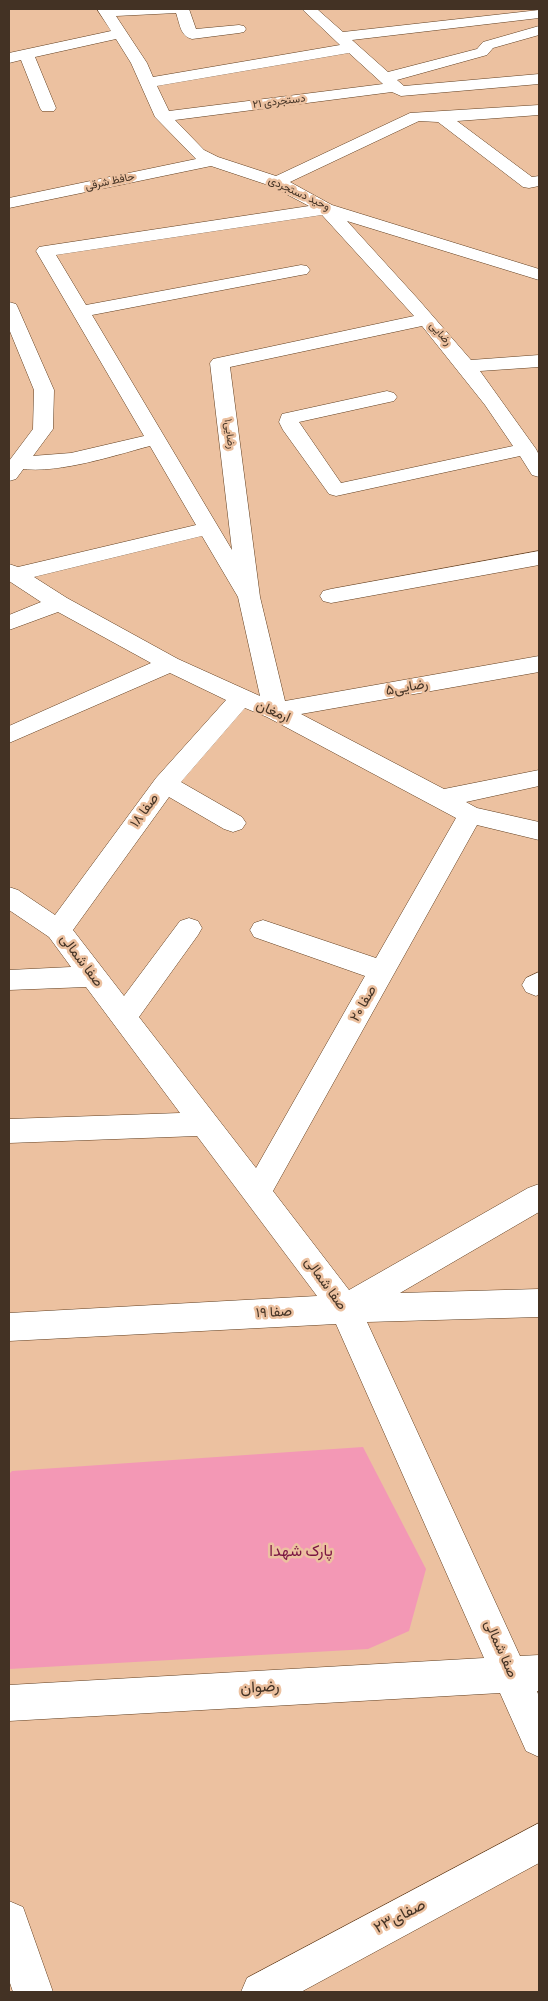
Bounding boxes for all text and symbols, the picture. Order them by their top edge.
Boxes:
street label: دستجردی ۲۱ [252,92,306,112]
street label: حافظ شرقی [84,170,136,194]
street label: وحید دستجردی [266,174,332,214]
street label: رضایی [426,319,454,349]
street label: رضایی۱ [221,418,237,450]
street label: رضایی۵ [385,676,429,700]
street label: ارمغان [253,697,293,727]
street label: صفا ۱۸ [127,791,163,831]
street label: صفا شمالی [56,931,106,991]
street label: صفا ۲۰ [347,983,381,1025]
street label: صفا شمالی [300,1254,350,1314]
street label: صفا ۱۹ [255,1304,293,1322]
park label: پارک شهدا [269,1542,333,1562]
street label: صفا شمالی [480,1618,520,1680]
street label: رضوان [240,1677,280,1699]
street label: صفای۲۳ [371,1895,429,1939]

